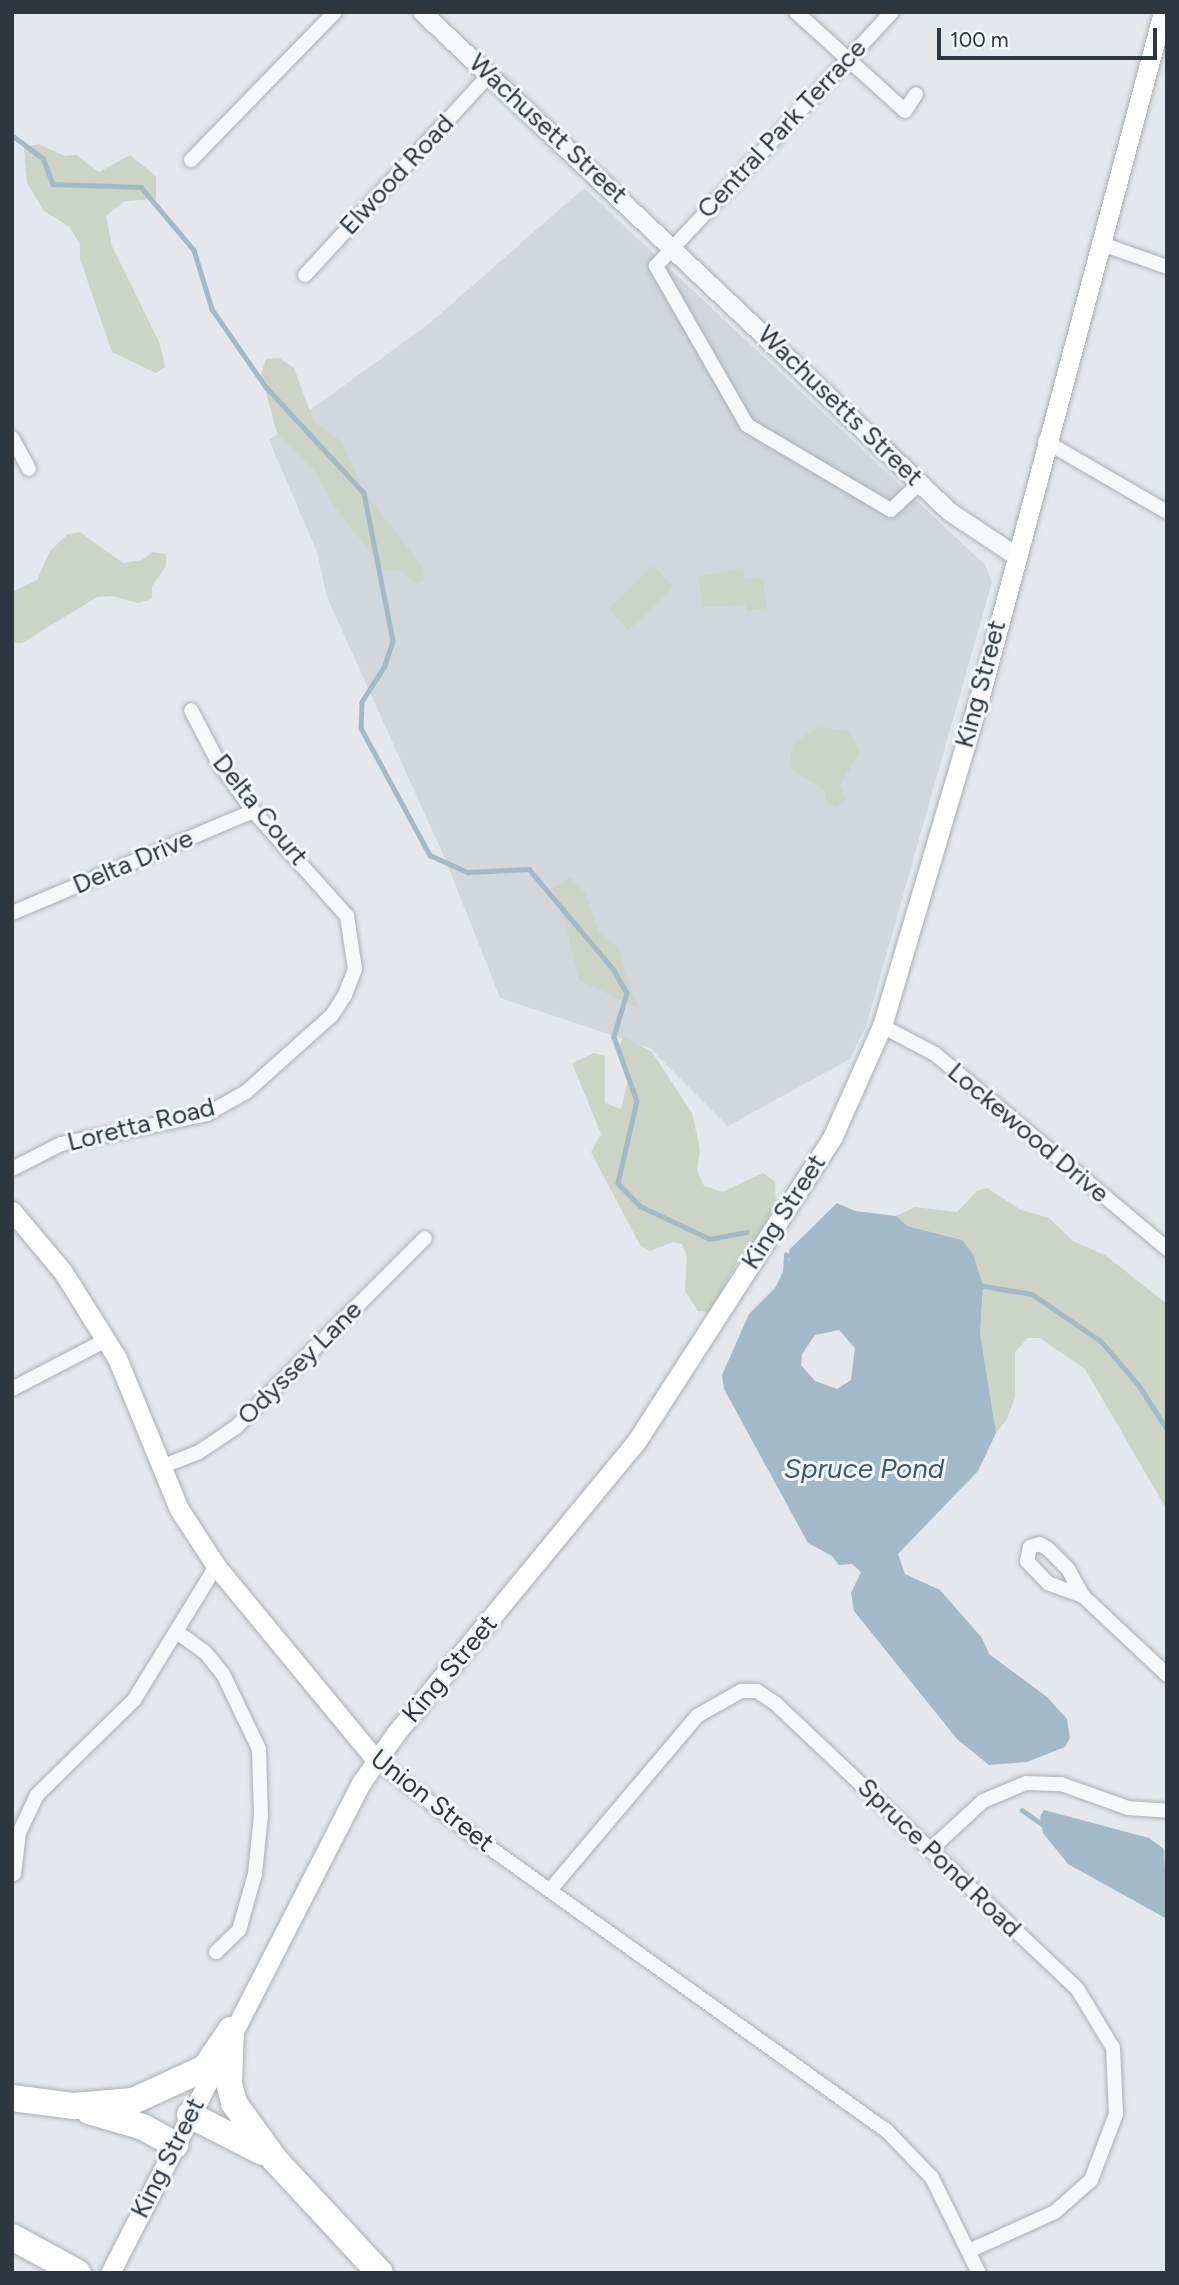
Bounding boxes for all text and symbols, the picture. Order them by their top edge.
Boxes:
scale bar [941,14,1162,58]
text: 100 m [950,27,1009,52]
street label: Central Park Terrace [691,33,873,225]
street label: Wachusett Street [462,48,634,210]
street label: Elwood Road [333,108,461,242]
street label: Wachusetts Street [751,319,929,493]
street label: King Street [949,617,1013,751]
street label: Delta Court [206,748,314,872]
street label: Delta Drive [68,823,198,901]
street label: Lockewood Drive [941,1056,1115,1210]
street label: Loretta Road [64,1092,218,1158]
street label: King Street [735,1149,833,1275]
street label: Odyssey Lane [231,1294,369,1432]
water label: Spruce Pond [784,1451,944,1485]
street label: King Street [396,1609,504,1729]
street label: Union Street [364,1743,500,1859]
street label: Spruce Pond Road [851,1772,1027,1944]
street label: King Street [124,2093,212,2223]

